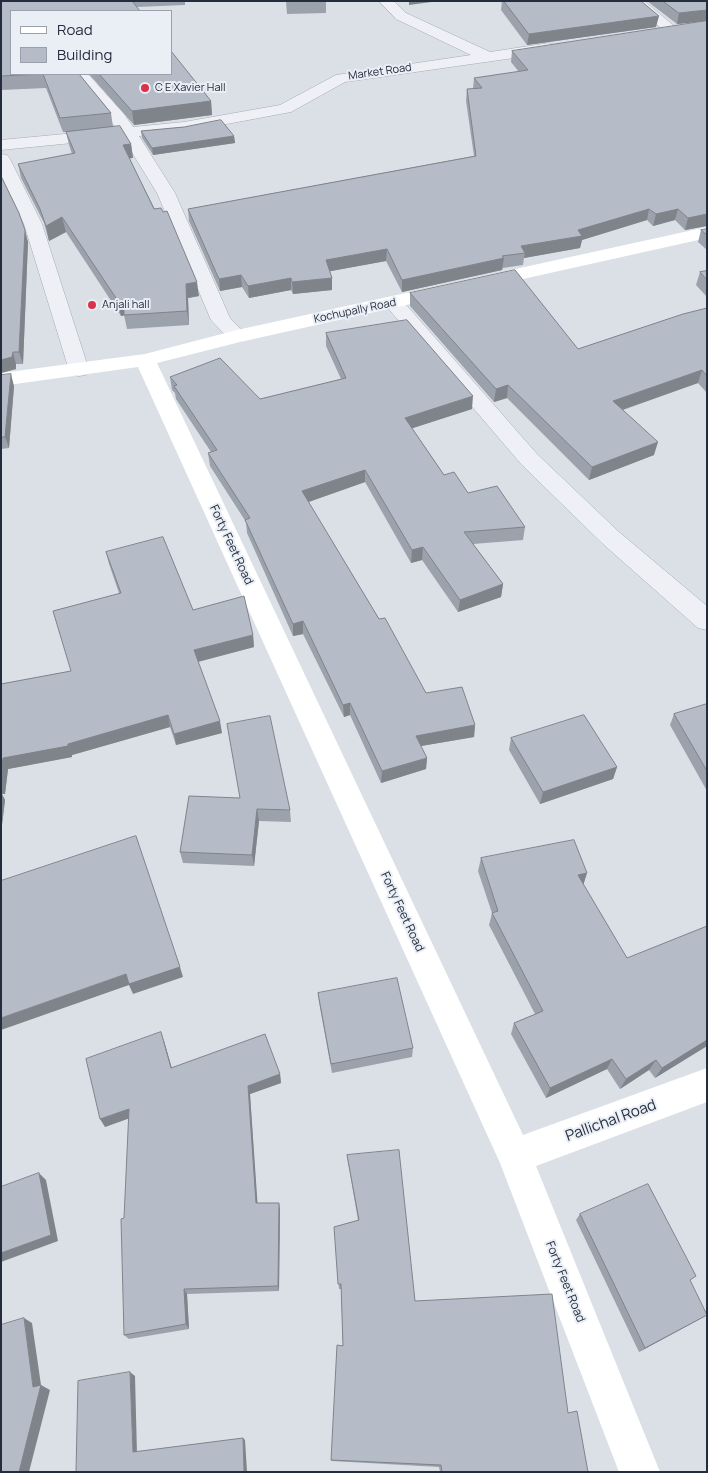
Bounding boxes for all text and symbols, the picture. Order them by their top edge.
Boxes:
legend [10,10,172,75]
text: Road [57,19,93,40]
text: Building [57,44,112,65]
street label: Market Road [348,61,412,83]
place label: C E Xavier Hall [155,81,226,95]
marker: C E Xavier Hall [139,82,151,94]
street label: Kochupally Road [313,296,397,326]
place label: Anjali hall [102,298,149,312]
marker: Anjali hall [86,299,98,311]
street label: Forty Feet Road [206,503,256,587]
street label: Forty Feet Road [377,870,427,954]
street label: Pallichal Road [563,1096,659,1146]
street label: Forty Feet Road [542,1239,588,1325]

